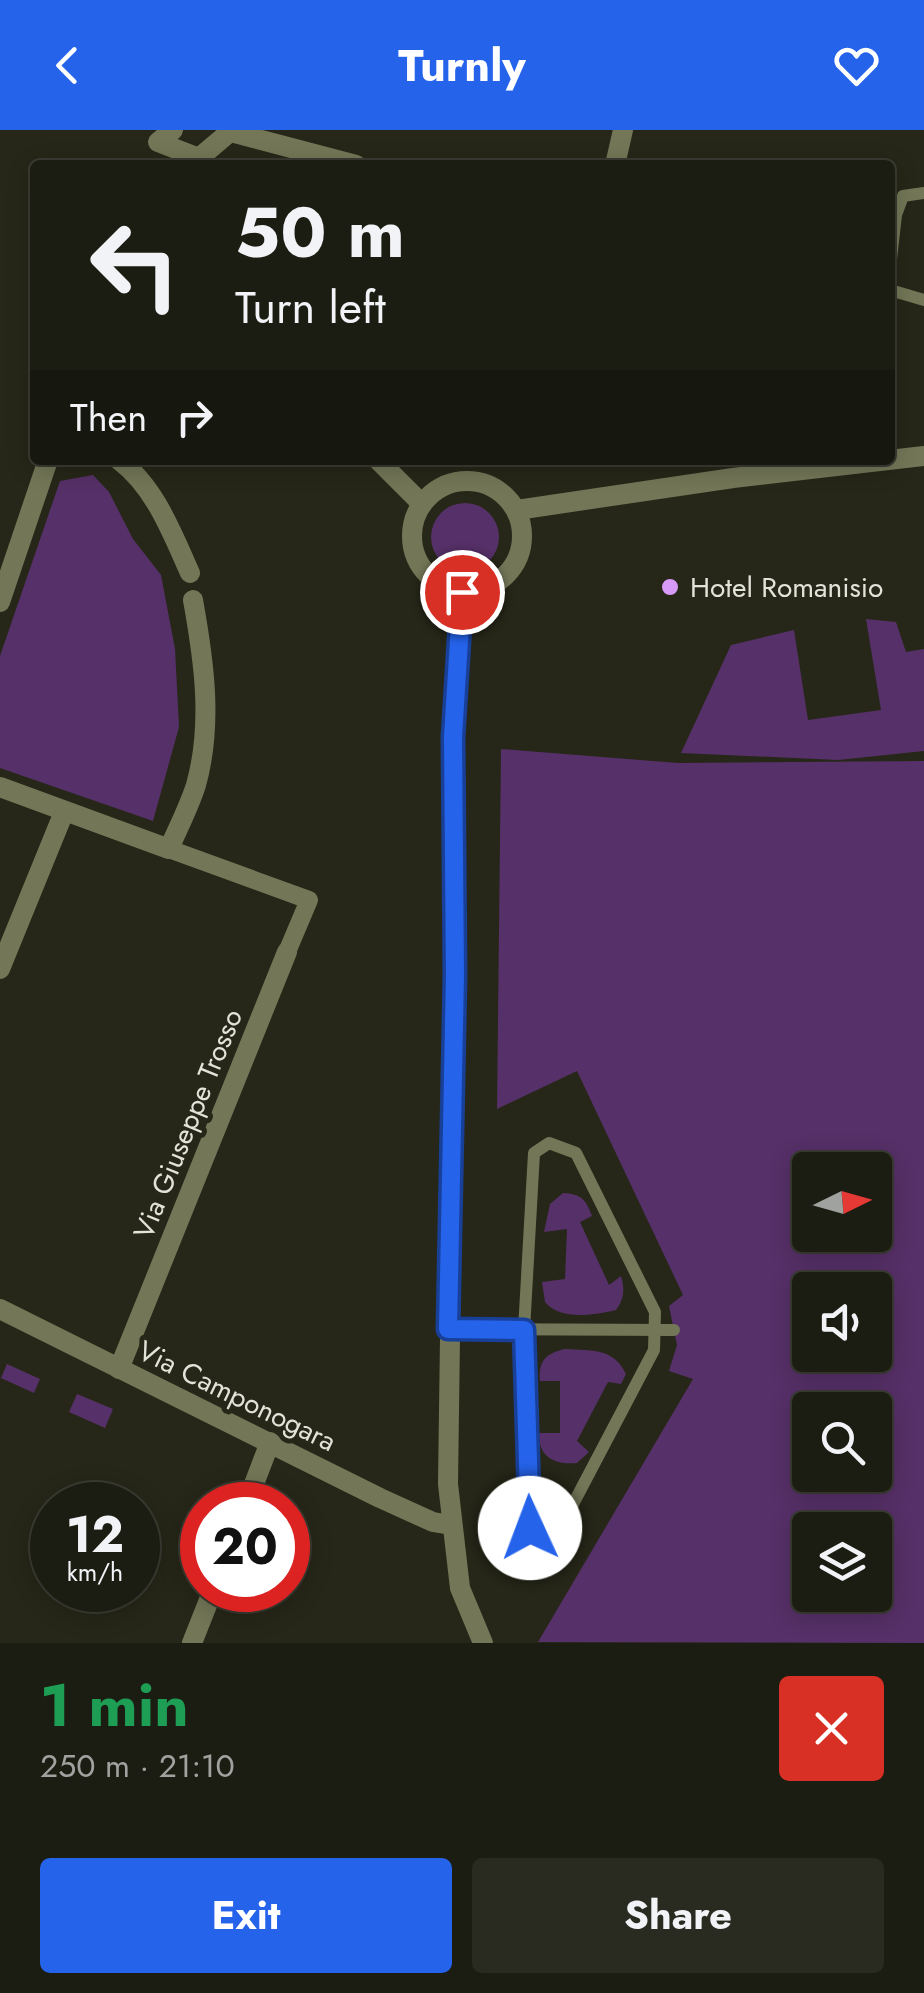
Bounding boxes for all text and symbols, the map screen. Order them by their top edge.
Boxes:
text: Turnly [398,33,526,98]
icon: back [40,38,95,93]
icon: heart [829,38,884,93]
text: 50 m [235,182,405,283]
icon: left [70,200,200,330]
text: Turn left [235,275,386,340]
text: Then [70,390,147,445]
icon: right [167,390,222,445]
pin [420,550,505,635]
icon: arrive [435,565,490,620]
place label: Hotel Romanisio [690,567,883,608]
marker: Hotel Romanisio [659,576,681,598]
street label: Via Giuseppe Trosso [123,1003,253,1245]
north arrow [792,1152,892,1252]
map controls [792,1152,892,1612]
button: sound [792,1272,892,1372]
street label: Via Camponogara [131,1330,343,1462]
button: search [792,1392,892,1492]
position arrow [478,1476,582,1580]
speed limit sign: 20 [180,1482,310,1612]
text: 12 [66,1498,124,1571]
button: layers [792,1512,892,1612]
text: km/h [67,1554,123,1590]
text: 1 min [40,1662,189,1749]
button: close [779,1676,884,1781]
text: 250 m · 21:10 [40,1743,235,1789]
button: Exit [40,1858,452,1973]
button: Share [472,1858,884,1973]

